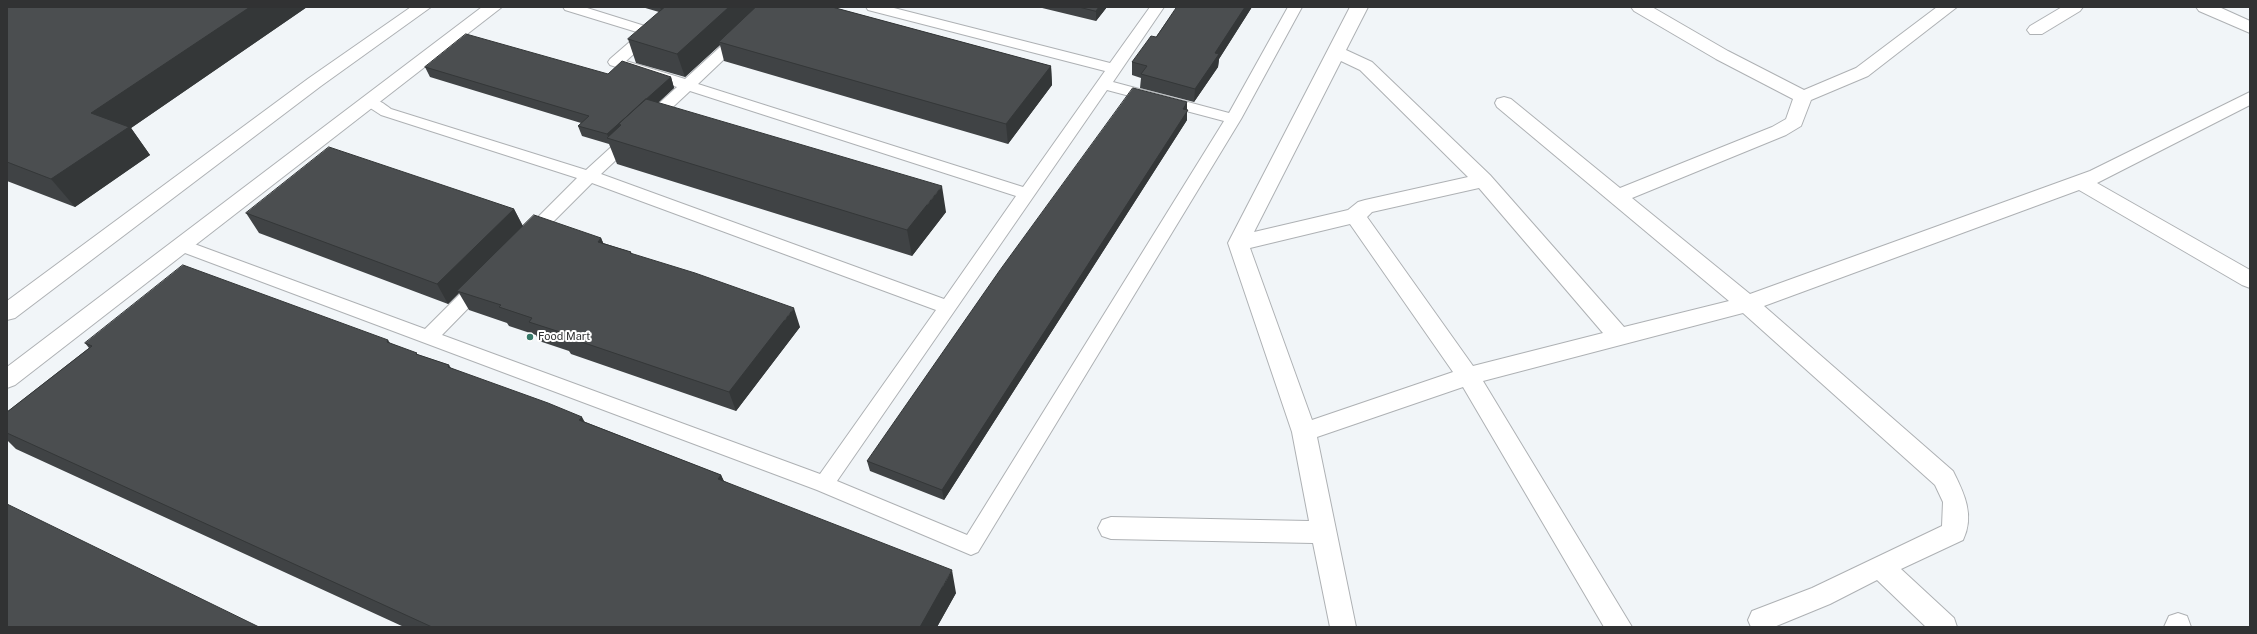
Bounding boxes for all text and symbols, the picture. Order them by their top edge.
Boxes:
place label: Food Mart [538,330,590,344]
marker: Food Mart [525,332,535,342]

